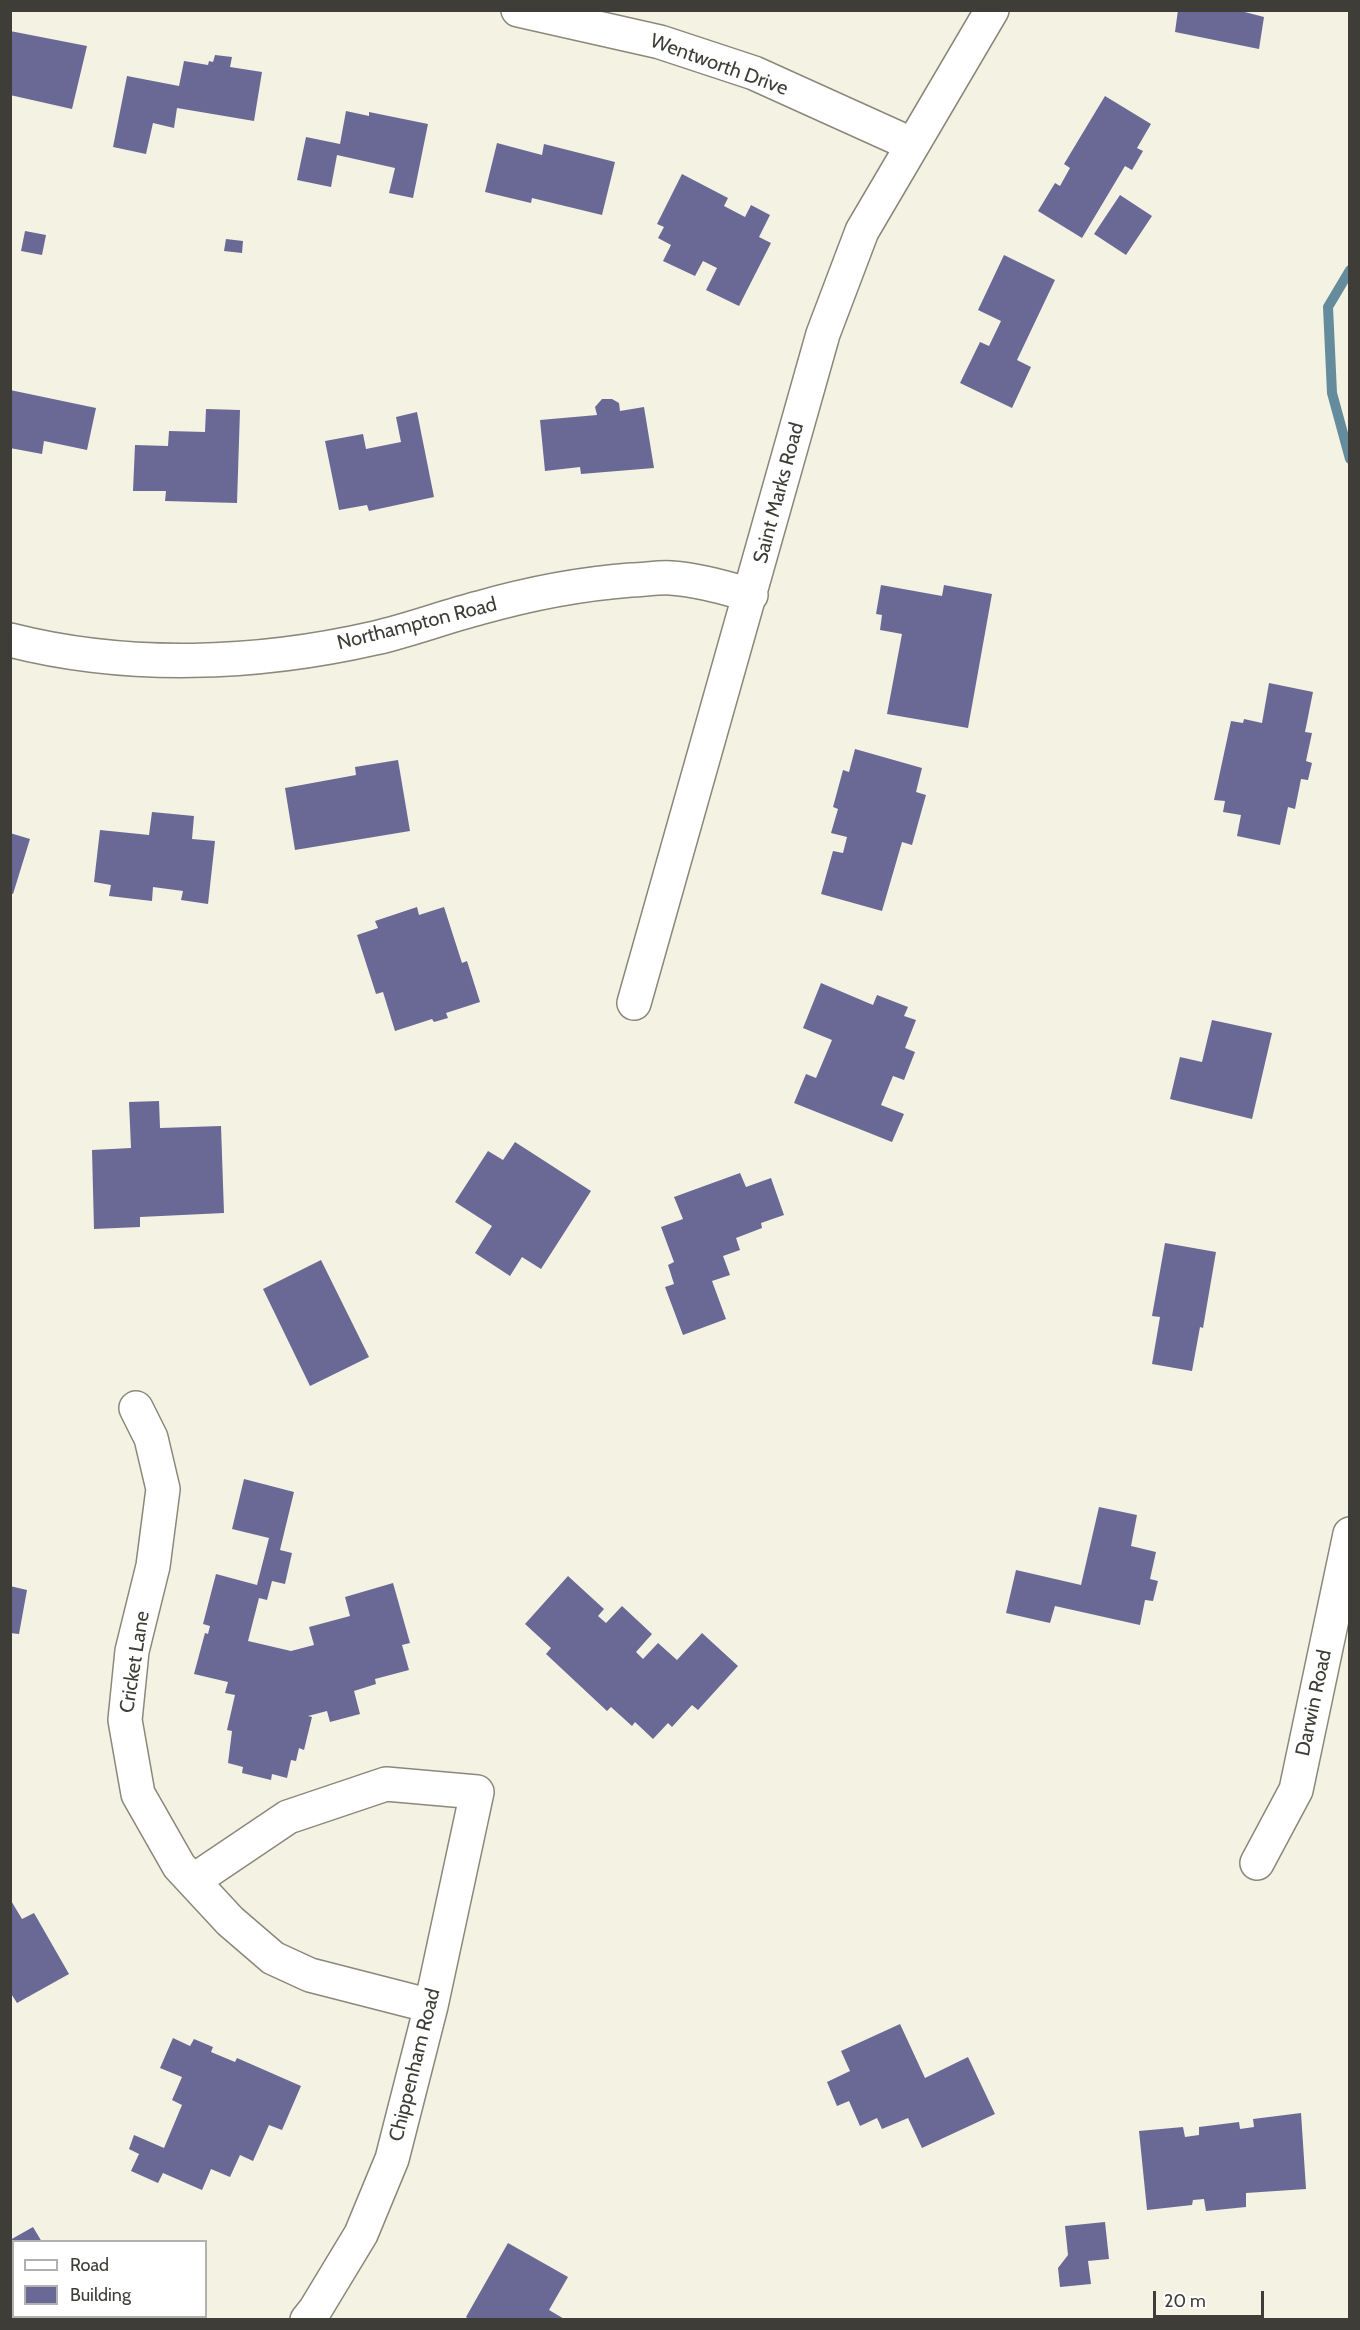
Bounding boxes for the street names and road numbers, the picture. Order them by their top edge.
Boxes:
street label: Wentworth Drive [647,29,791,101]
street label: Saint Marks Road [749,420,809,566]
street label: Northampton Road [335,593,499,655]
street label: Cricket Lane [115,1609,155,1715]
street label: Darwin Road [1291,1648,1337,1758]
street label: Chippenham Road [384,1986,446,2144]

